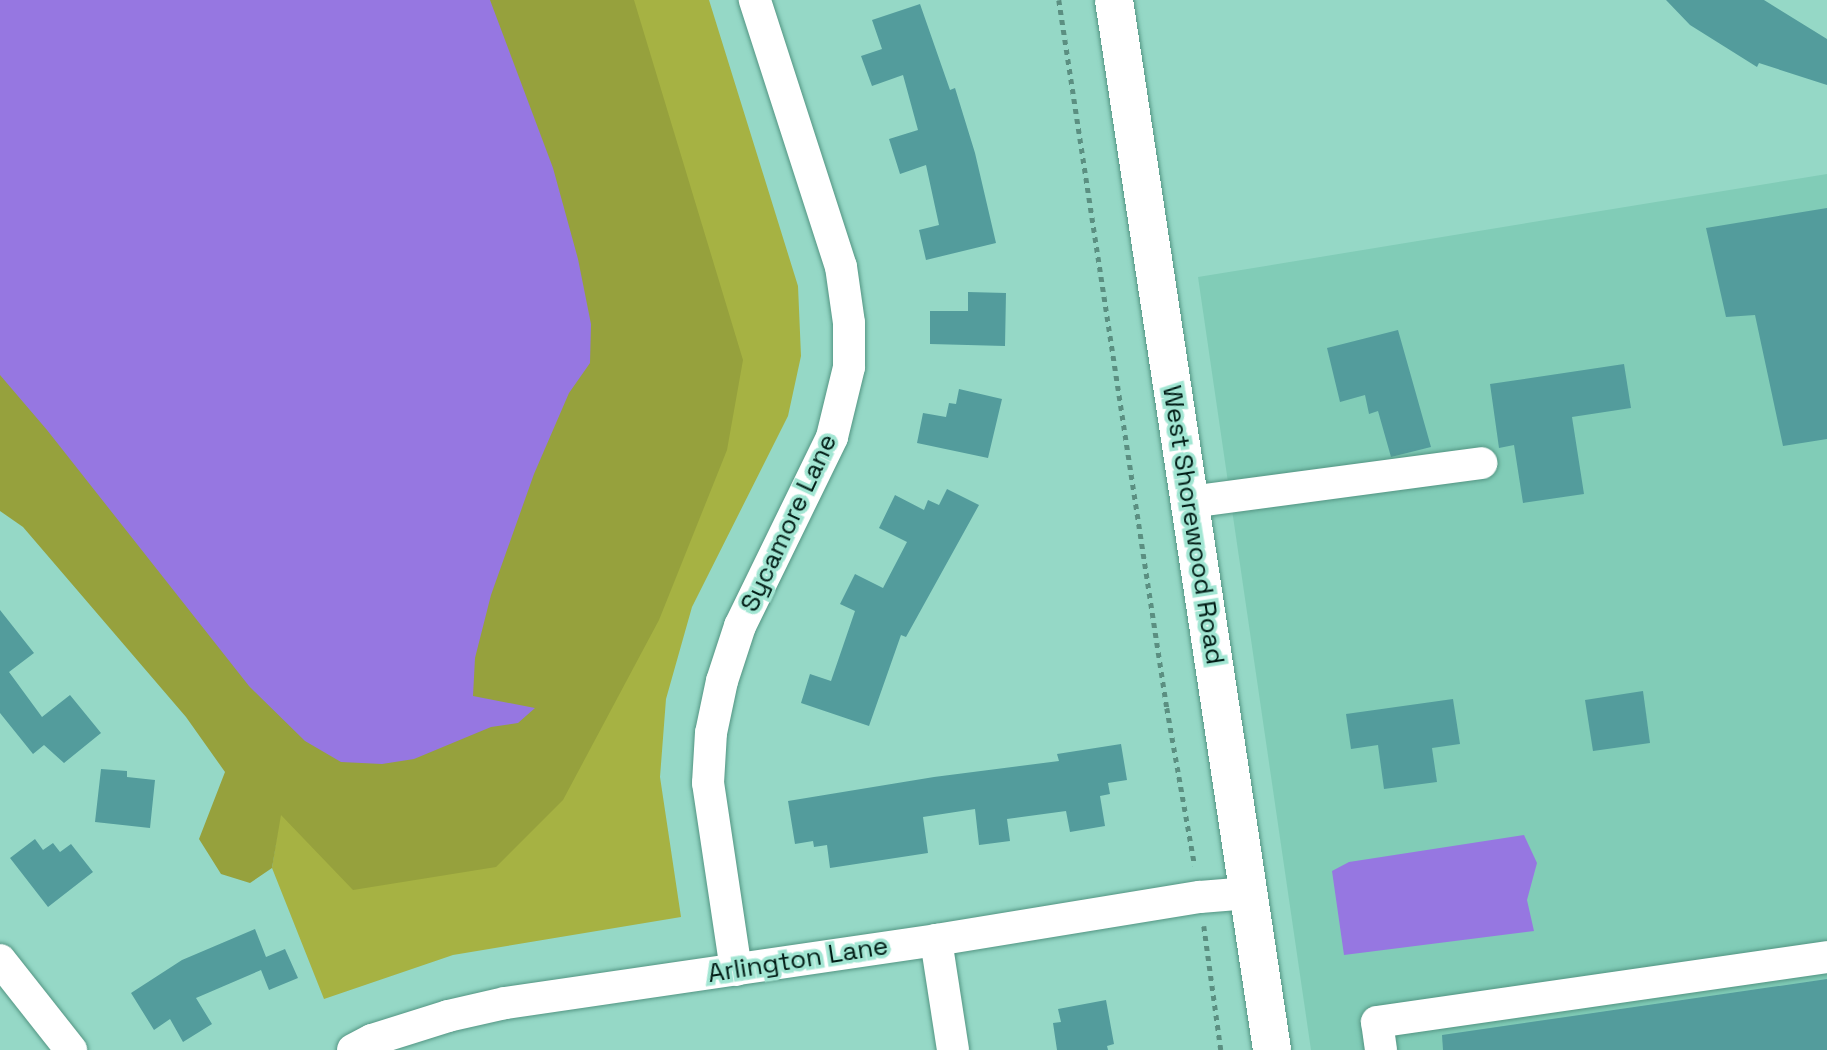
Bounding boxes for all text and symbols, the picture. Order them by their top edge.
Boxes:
street label: West Shorewood Road [1156,383,1230,667]
street label: Sycamore Lane [734,429,844,617]
street label: Arlington Lane [706,930,890,990]

